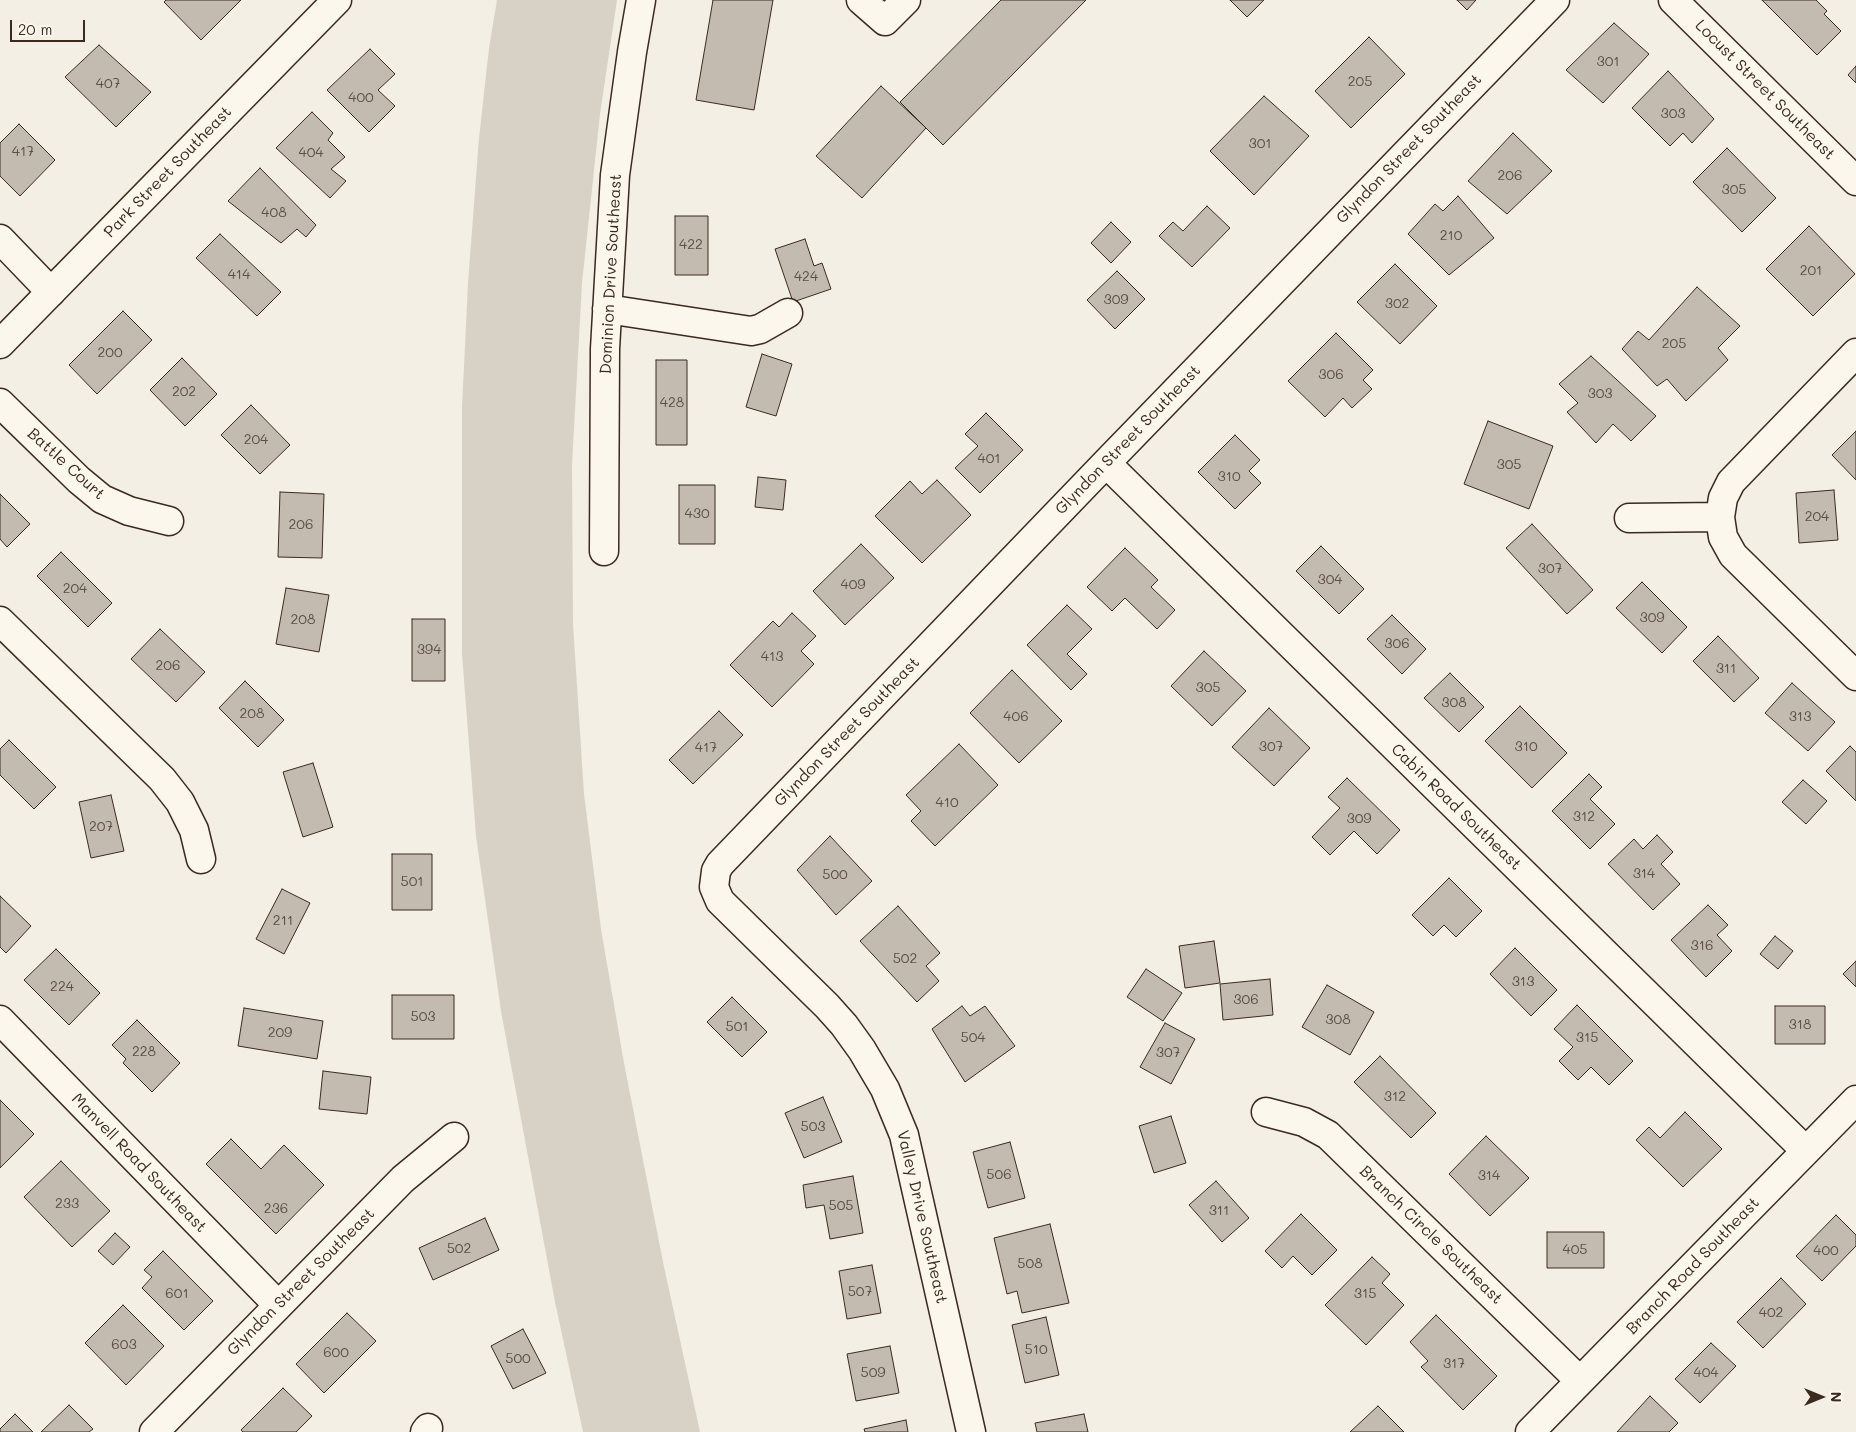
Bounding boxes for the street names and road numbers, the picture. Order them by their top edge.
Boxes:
street label: Locust Street Southeast [1691,16,1839,164]
street label: Glyndon Street Southeast [1332,70,1486,228]
street label: Park Street Southeast [100,102,236,242]
street label: Dominion Drive Southeast [596,173,626,375]
street label: Glyndon Street Southeast [1051,361,1205,519]
street label: Battle Court [23,424,109,504]
street label: Glyndon Street Southeast [770,653,924,811]
street label: Cabin Road Southeast [1387,740,1525,874]
street label: Manvell Road Southeast [67,1089,211,1237]
street label: Valley Drive Southeast [893,1129,951,1305]
street label: Branch Circle Southeast [1356,1162,1506,1308]
street label: Branch Road Southeast [1622,1193,1764,1339]
street label: Glyndon Street Southeast [223,1204,379,1360]

